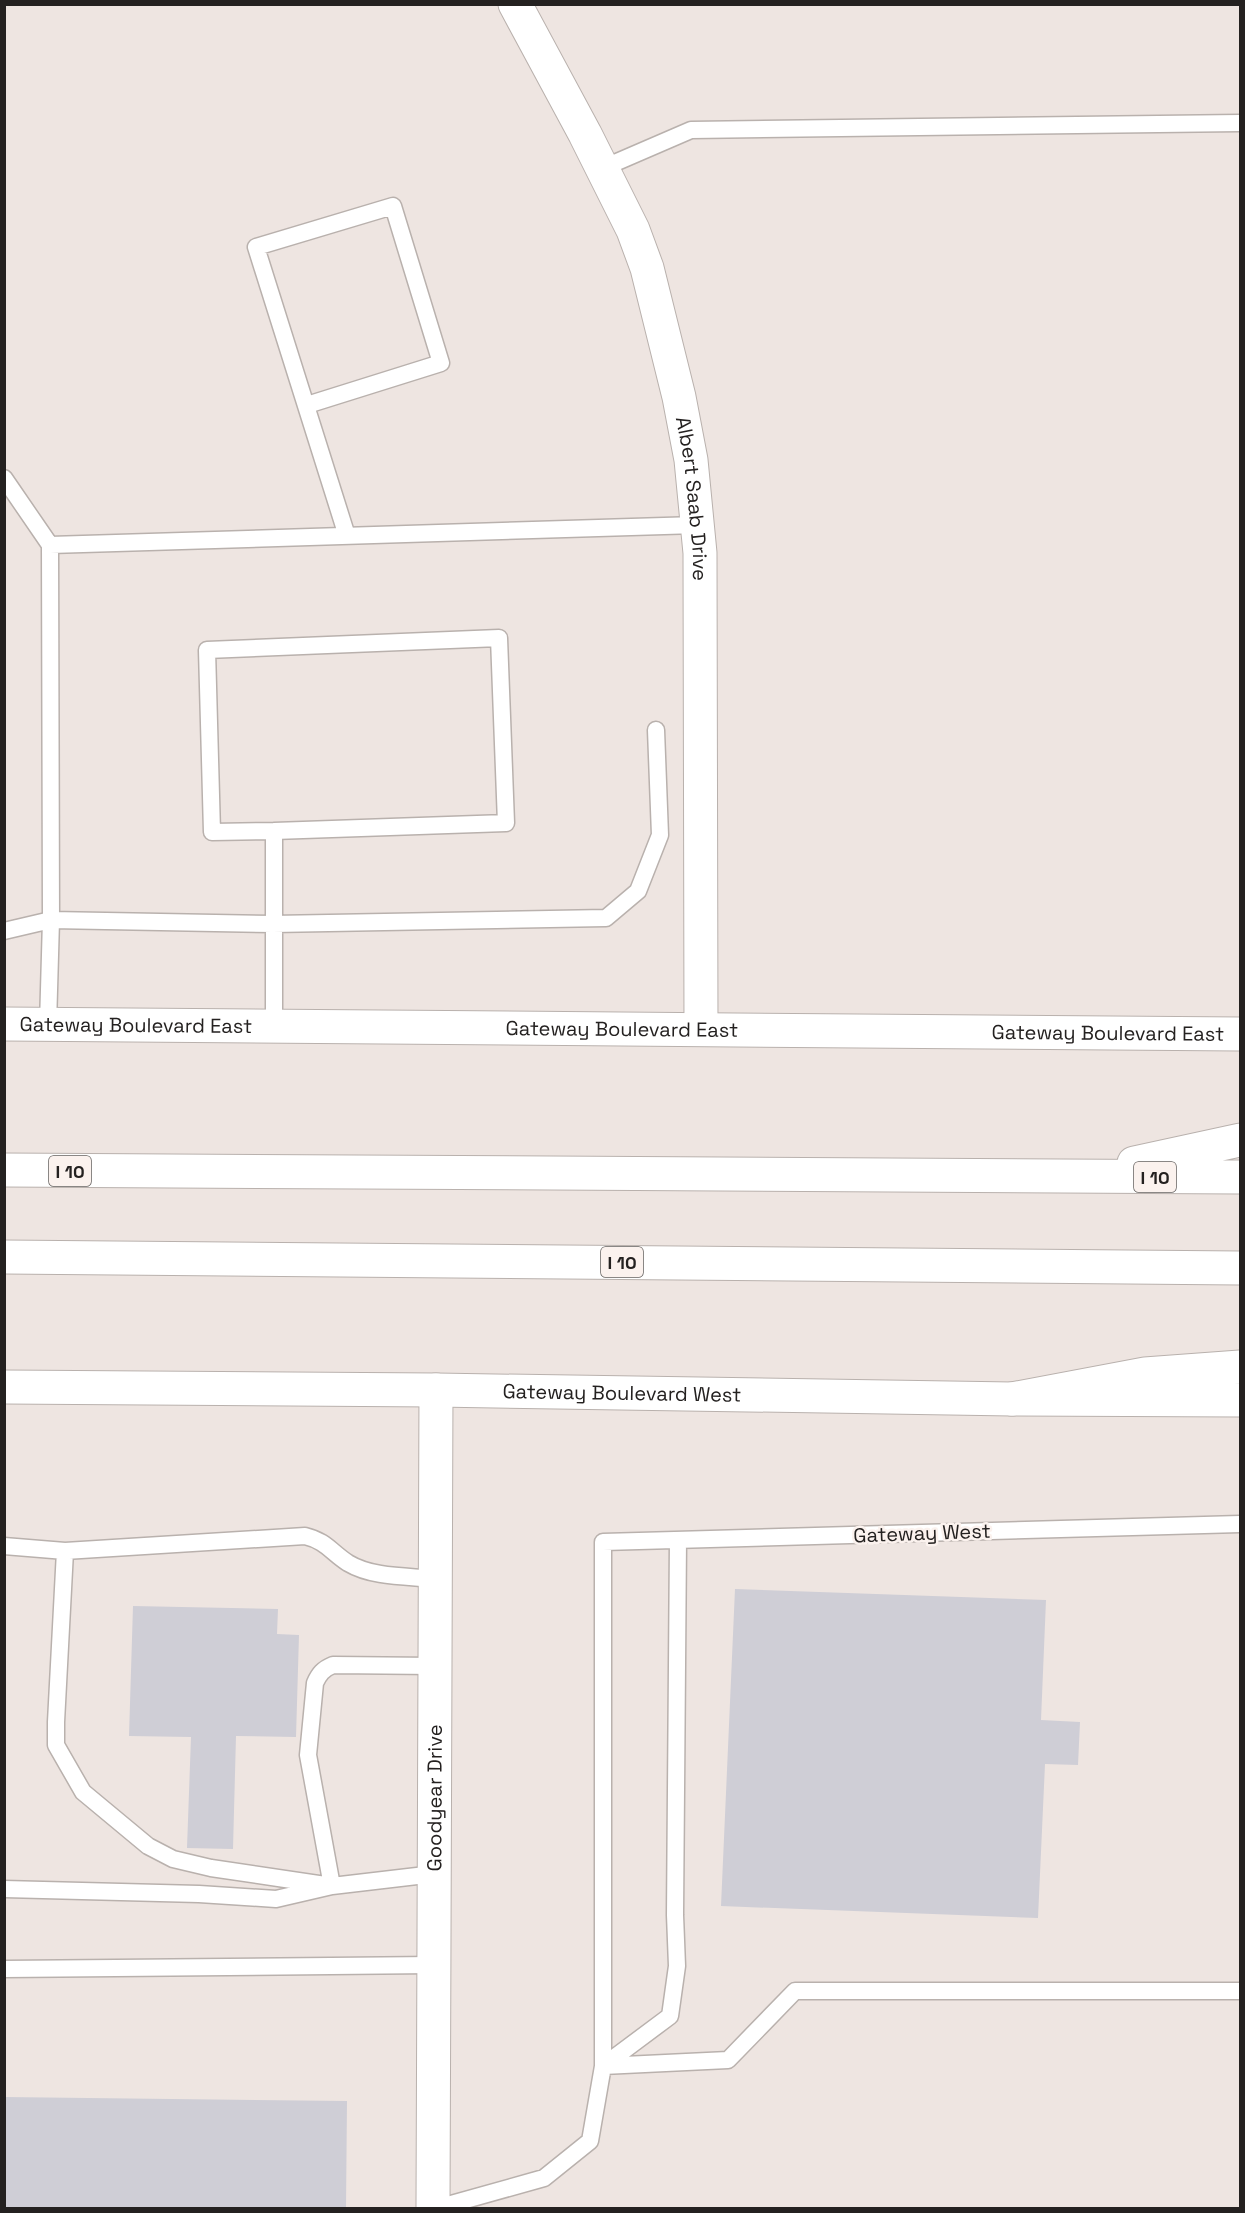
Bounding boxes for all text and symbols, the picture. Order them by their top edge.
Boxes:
street label: Albert Saab Drive [670,414,713,581]
street label: Gateway Boulevard East [20,1011,252,1039]
street label: Gateway Boulevard East [506,1015,738,1043]
street label: Gateway Boulevard East [992,1019,1224,1047]
road number: I 10 [49,1156,91,1186]
road number: I 10 [1134,1162,1176,1192]
road number: I 10 [601,1247,643,1277]
street label: Gateway Boulevard West [502,1378,742,1408]
street label: Gateway West [853,1518,991,1548]
street label: Goodyear Drive [421,1724,448,1872]

